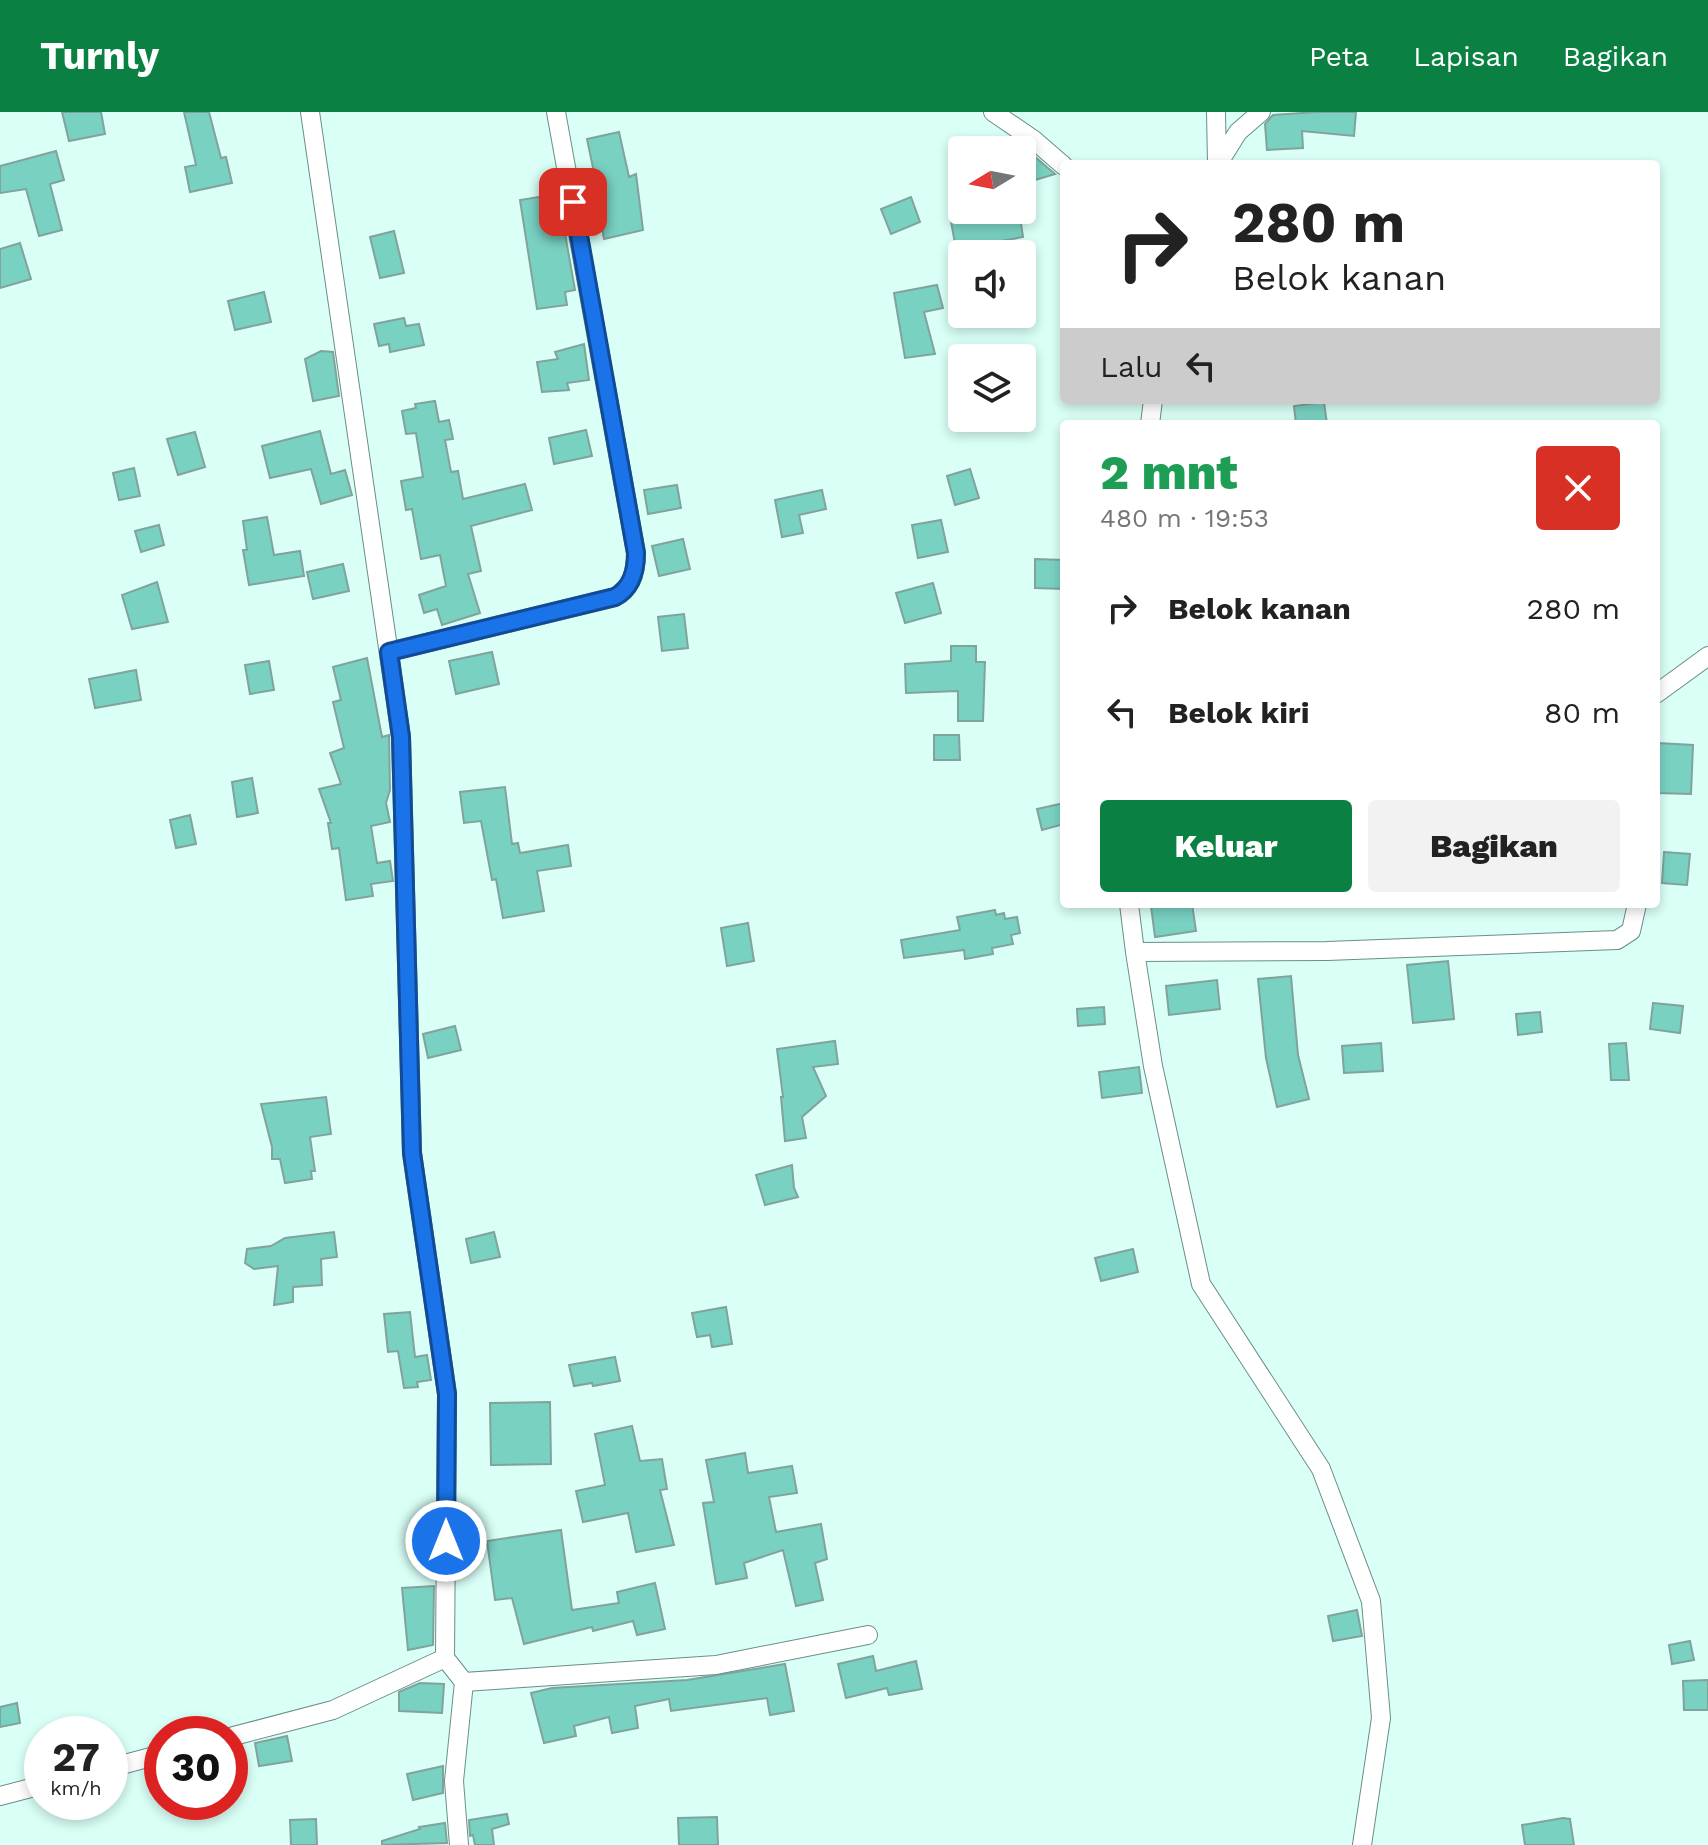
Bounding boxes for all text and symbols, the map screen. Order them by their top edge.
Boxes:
text: Turnly [40,34,159,78]
text: Peta [1309,40,1369,73]
text: Lapisan [1413,40,1519,73]
text: Bagikan [1563,40,1668,73]
north arrow [948,136,1036,224]
map controls [948,136,1036,432]
pin [539,168,607,236]
icon: arrive [551,180,595,224]
text: 280 m [1232,190,1405,256]
icon: right [1100,192,1204,296]
button: sound [948,240,1036,328]
text: Belok kanan [1232,257,1446,299]
button: layers [948,344,1036,432]
icon: left [1179,344,1223,388]
text: Lalu [1100,349,1163,384]
text: 2 mnt [1100,444,1238,501]
button: close [1536,446,1620,530]
text: 480 m · 19:53 [1100,503,1269,533]
icon: right [1100,586,1144,630]
text: Belok kanan [1168,591,1351,626]
text: 280 m [1527,591,1620,626]
icon: left [1100,690,1144,734]
text: Belok kiri [1168,695,1310,730]
text: 80 m [1544,695,1620,730]
button: Keluar [1100,800,1352,892]
button: Bagikan [1368,800,1620,892]
position arrow [404,1499,488,1583]
speed limit sign: 30 [144,1716,248,1820]
text: 27 [52,1734,100,1781]
text: km/h [50,1776,102,1800]

